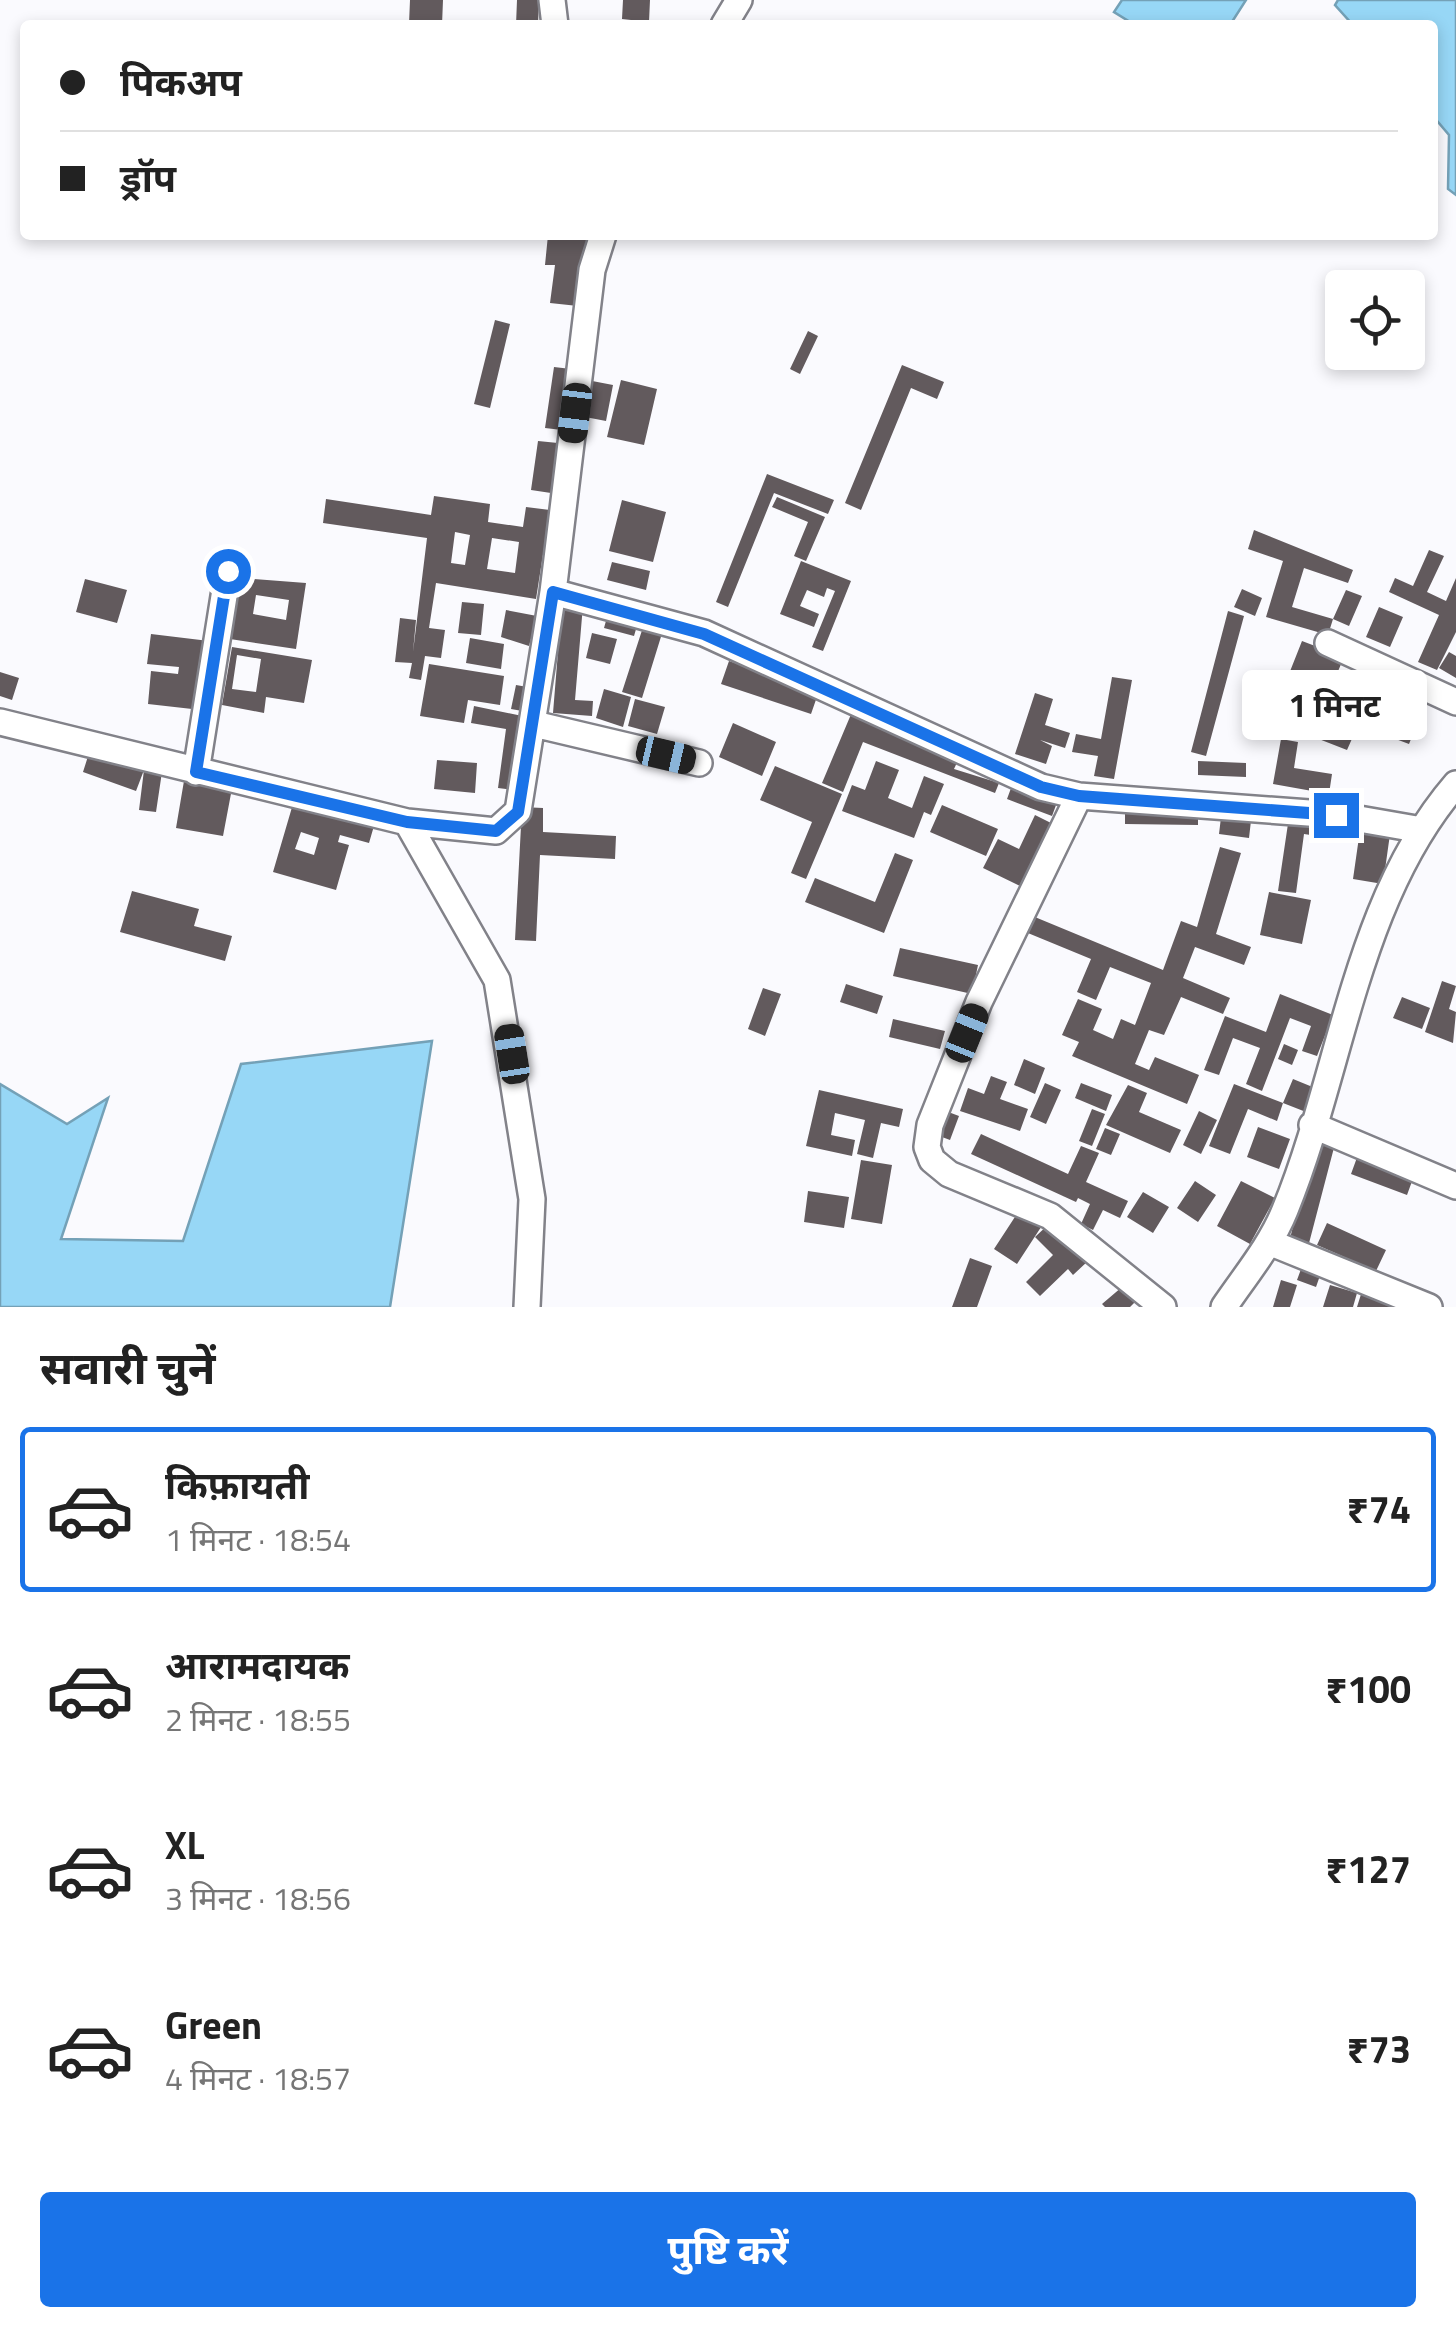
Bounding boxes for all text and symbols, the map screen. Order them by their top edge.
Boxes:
text: पिकअप [120,53,242,111]
text: ड्रॉप [120,149,176,207]
map controls [1325,270,1425,370]
button: locate [1325,270,1425,370]
car [556,381,594,445]
route start [206,549,251,594]
callout: 1 मिनट [1244,670,1428,740]
text: 1 मिनट [1288,681,1381,729]
car [633,734,699,776]
route end [1314,793,1359,838]
car [942,1000,992,1066]
car [492,1022,532,1086]
text: सवारी चुनें [40,1333,215,1401]
text: किफ़ायती [165,1456,309,1514]
icon: car [45,1465,135,1555]
text: ₹74 [1347,1480,1411,1538]
text: 1 मिनट · 18:54 [165,1515,351,1563]
text: आरामदायक [165,1636,349,1694]
icon: car [45,1645,135,1735]
text: ₹100 [1325,1660,1411,1718]
text: 2 मिनट · 18:55 [165,1695,351,1743]
text: XL [165,1816,205,1874]
icon: car [45,1825,135,1915]
text: ₹127 [1325,1840,1411,1898]
text: 3 मिनट · 18:56 [165,1874,351,1922]
text: Green [165,1996,262,2054]
icon: car [45,2005,135,2095]
text: ₹73 [1347,2020,1411,2078]
text: 4 मिनट · 18:57 [165,2054,351,2102]
button: पुष्टि करें [40,2192,1416,2307]

